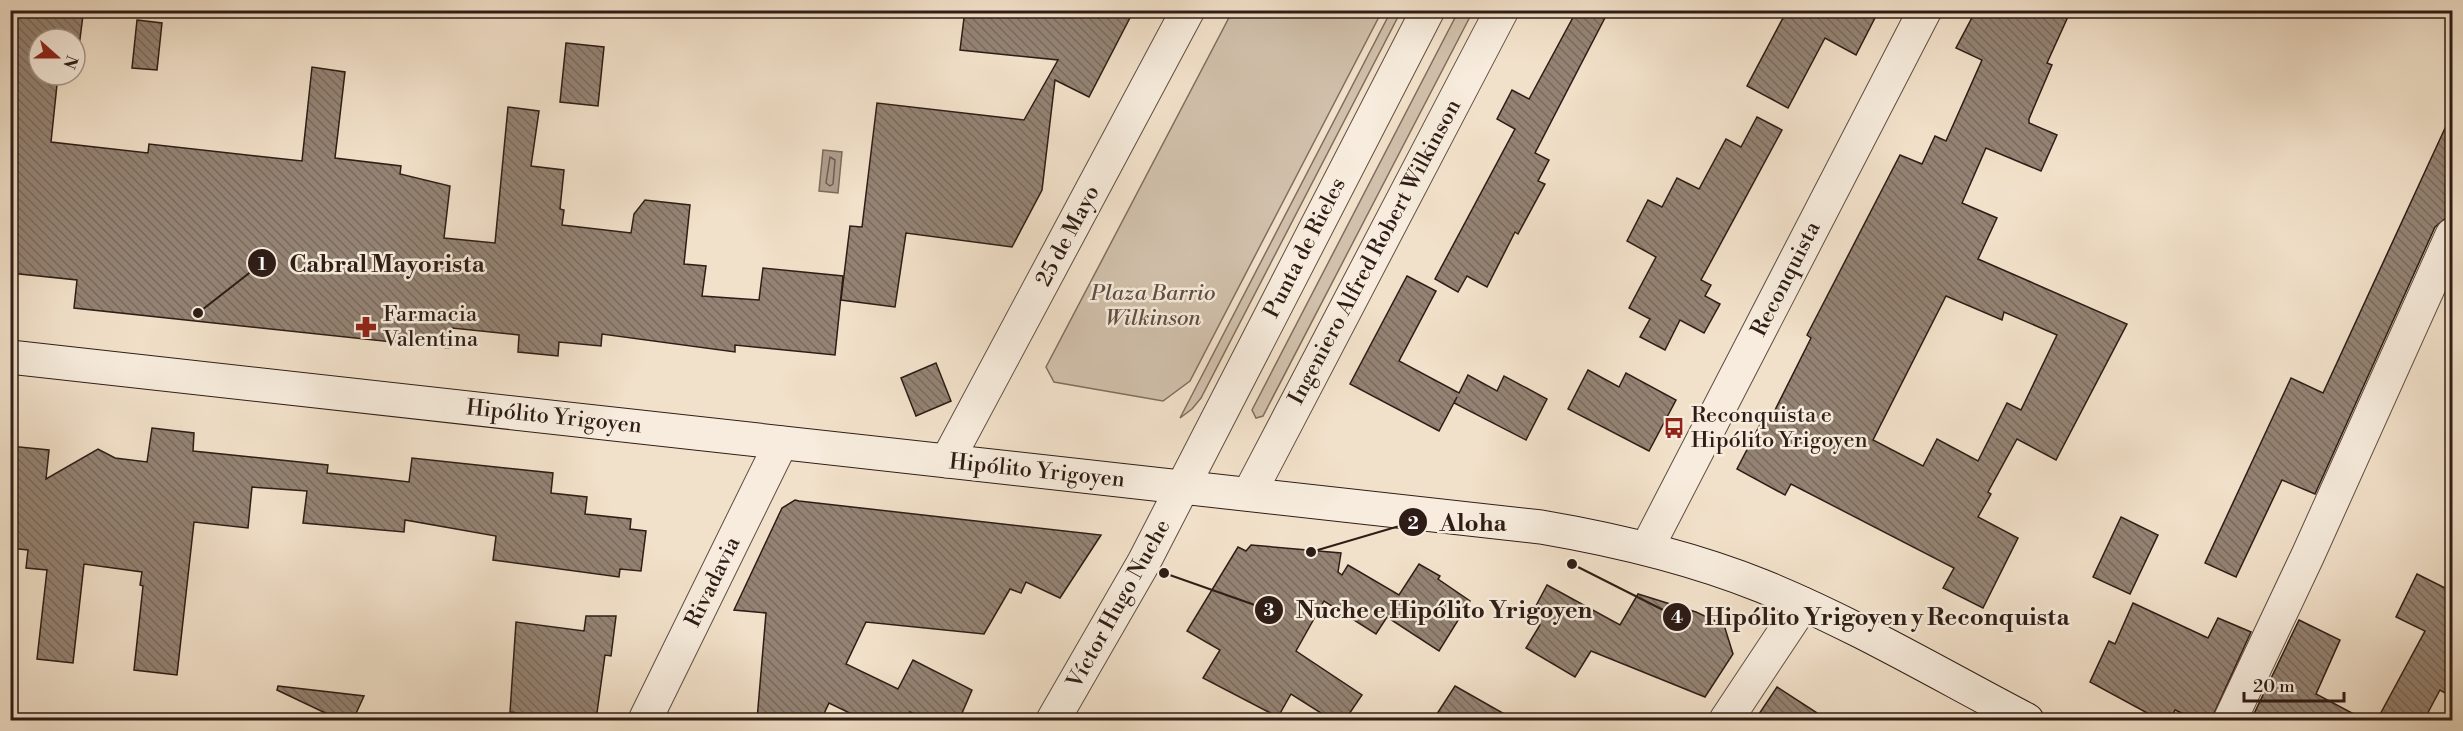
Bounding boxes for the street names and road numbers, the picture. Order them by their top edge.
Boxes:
street label: Ingeniero Alfred Robert Wilkinson [1283,95,1467,409]
street label: Punta de Rieles [1258,173,1352,323]
street label: 25 de Mayo [1030,181,1106,291]
street label: Reconquista [1746,216,1827,341]
street label: Hipólito Yrigoyen [465,394,643,440]
street label: Hipólito Yrigoyen [948,448,1126,494]
street label: Víctor Hugo Nuche [1061,515,1177,694]
street label: Rivadavia [680,532,747,632]

